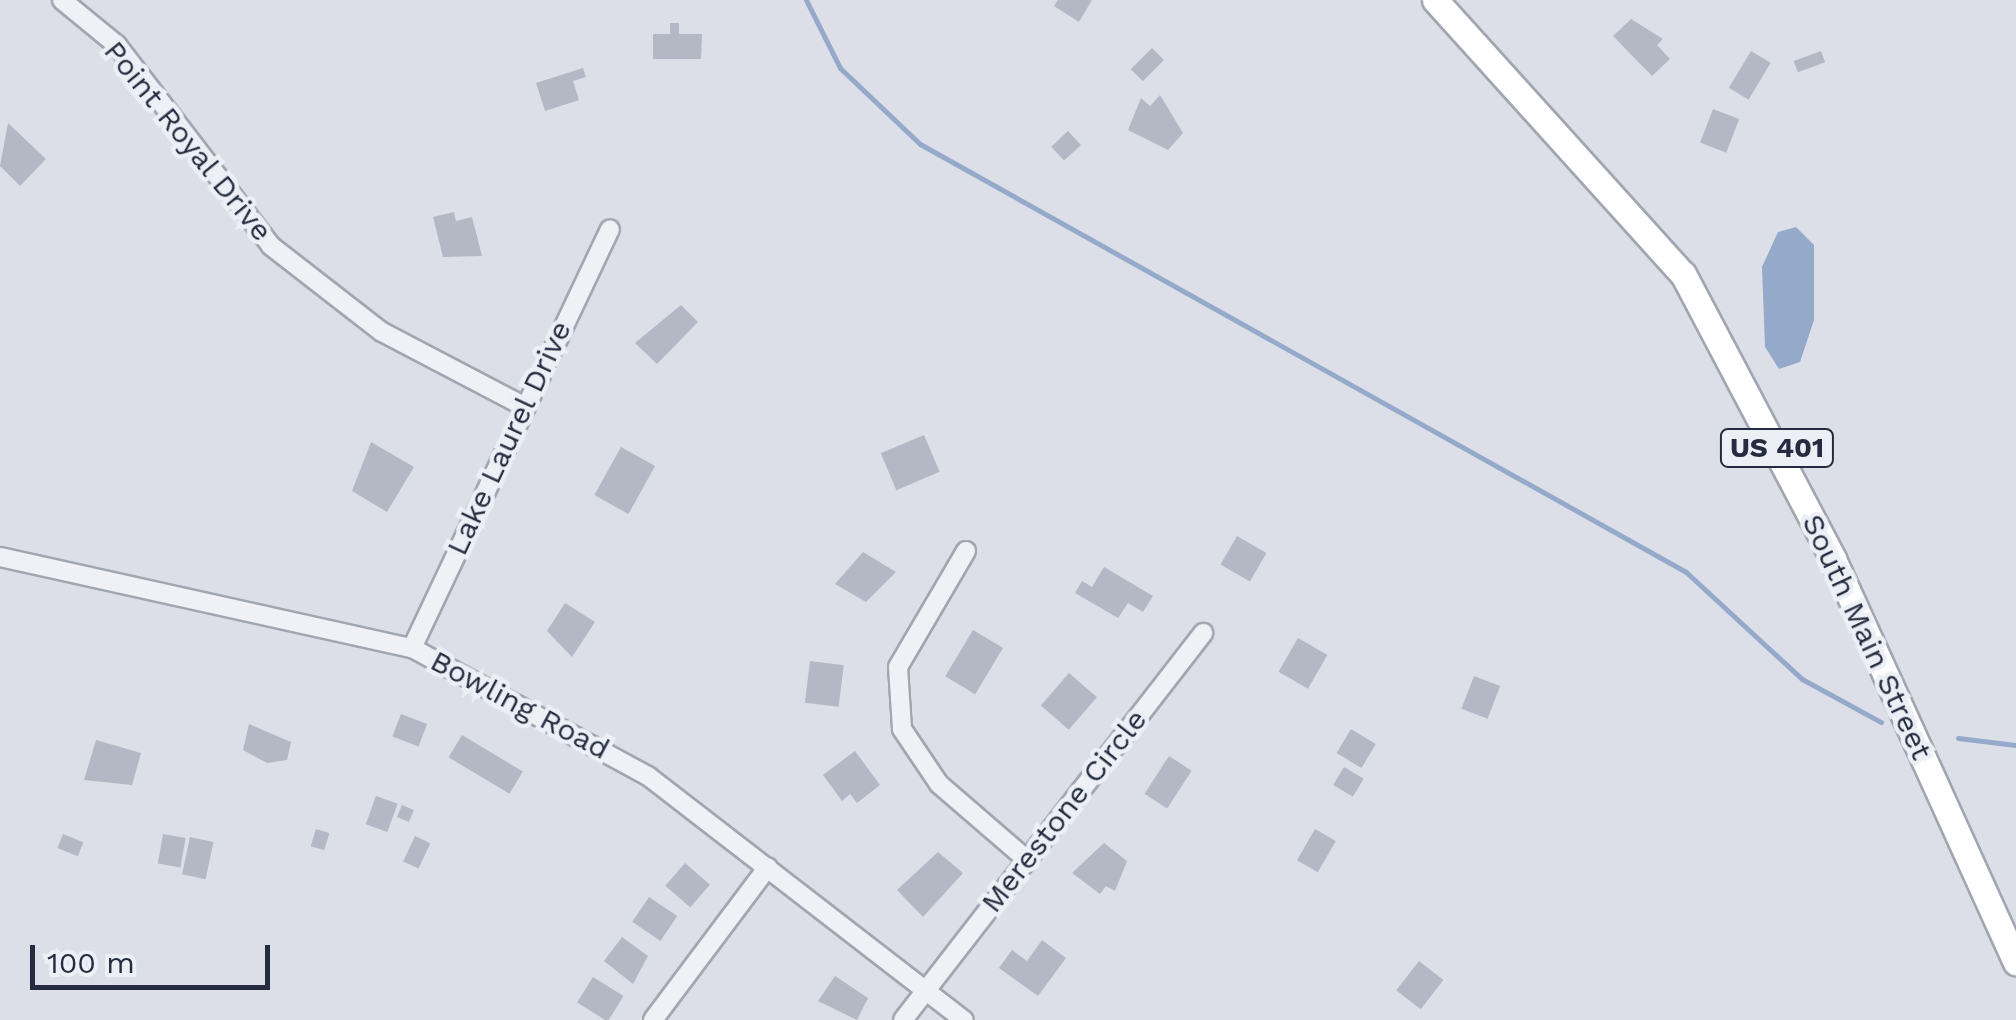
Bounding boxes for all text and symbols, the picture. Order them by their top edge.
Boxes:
street label: Point Royal Drive [96,33,280,249]
street label: Lake Laurel Drive [439,315,579,561]
road number: US 401 [1720,425,1834,471]
street label: South Main Street [1794,509,1940,765]
street label: Bowling Road [424,643,616,767]
street label: Merestone Circle [974,702,1154,920]
scale bar [35,925,275,987]
text: 100 m [47,945,135,980]

